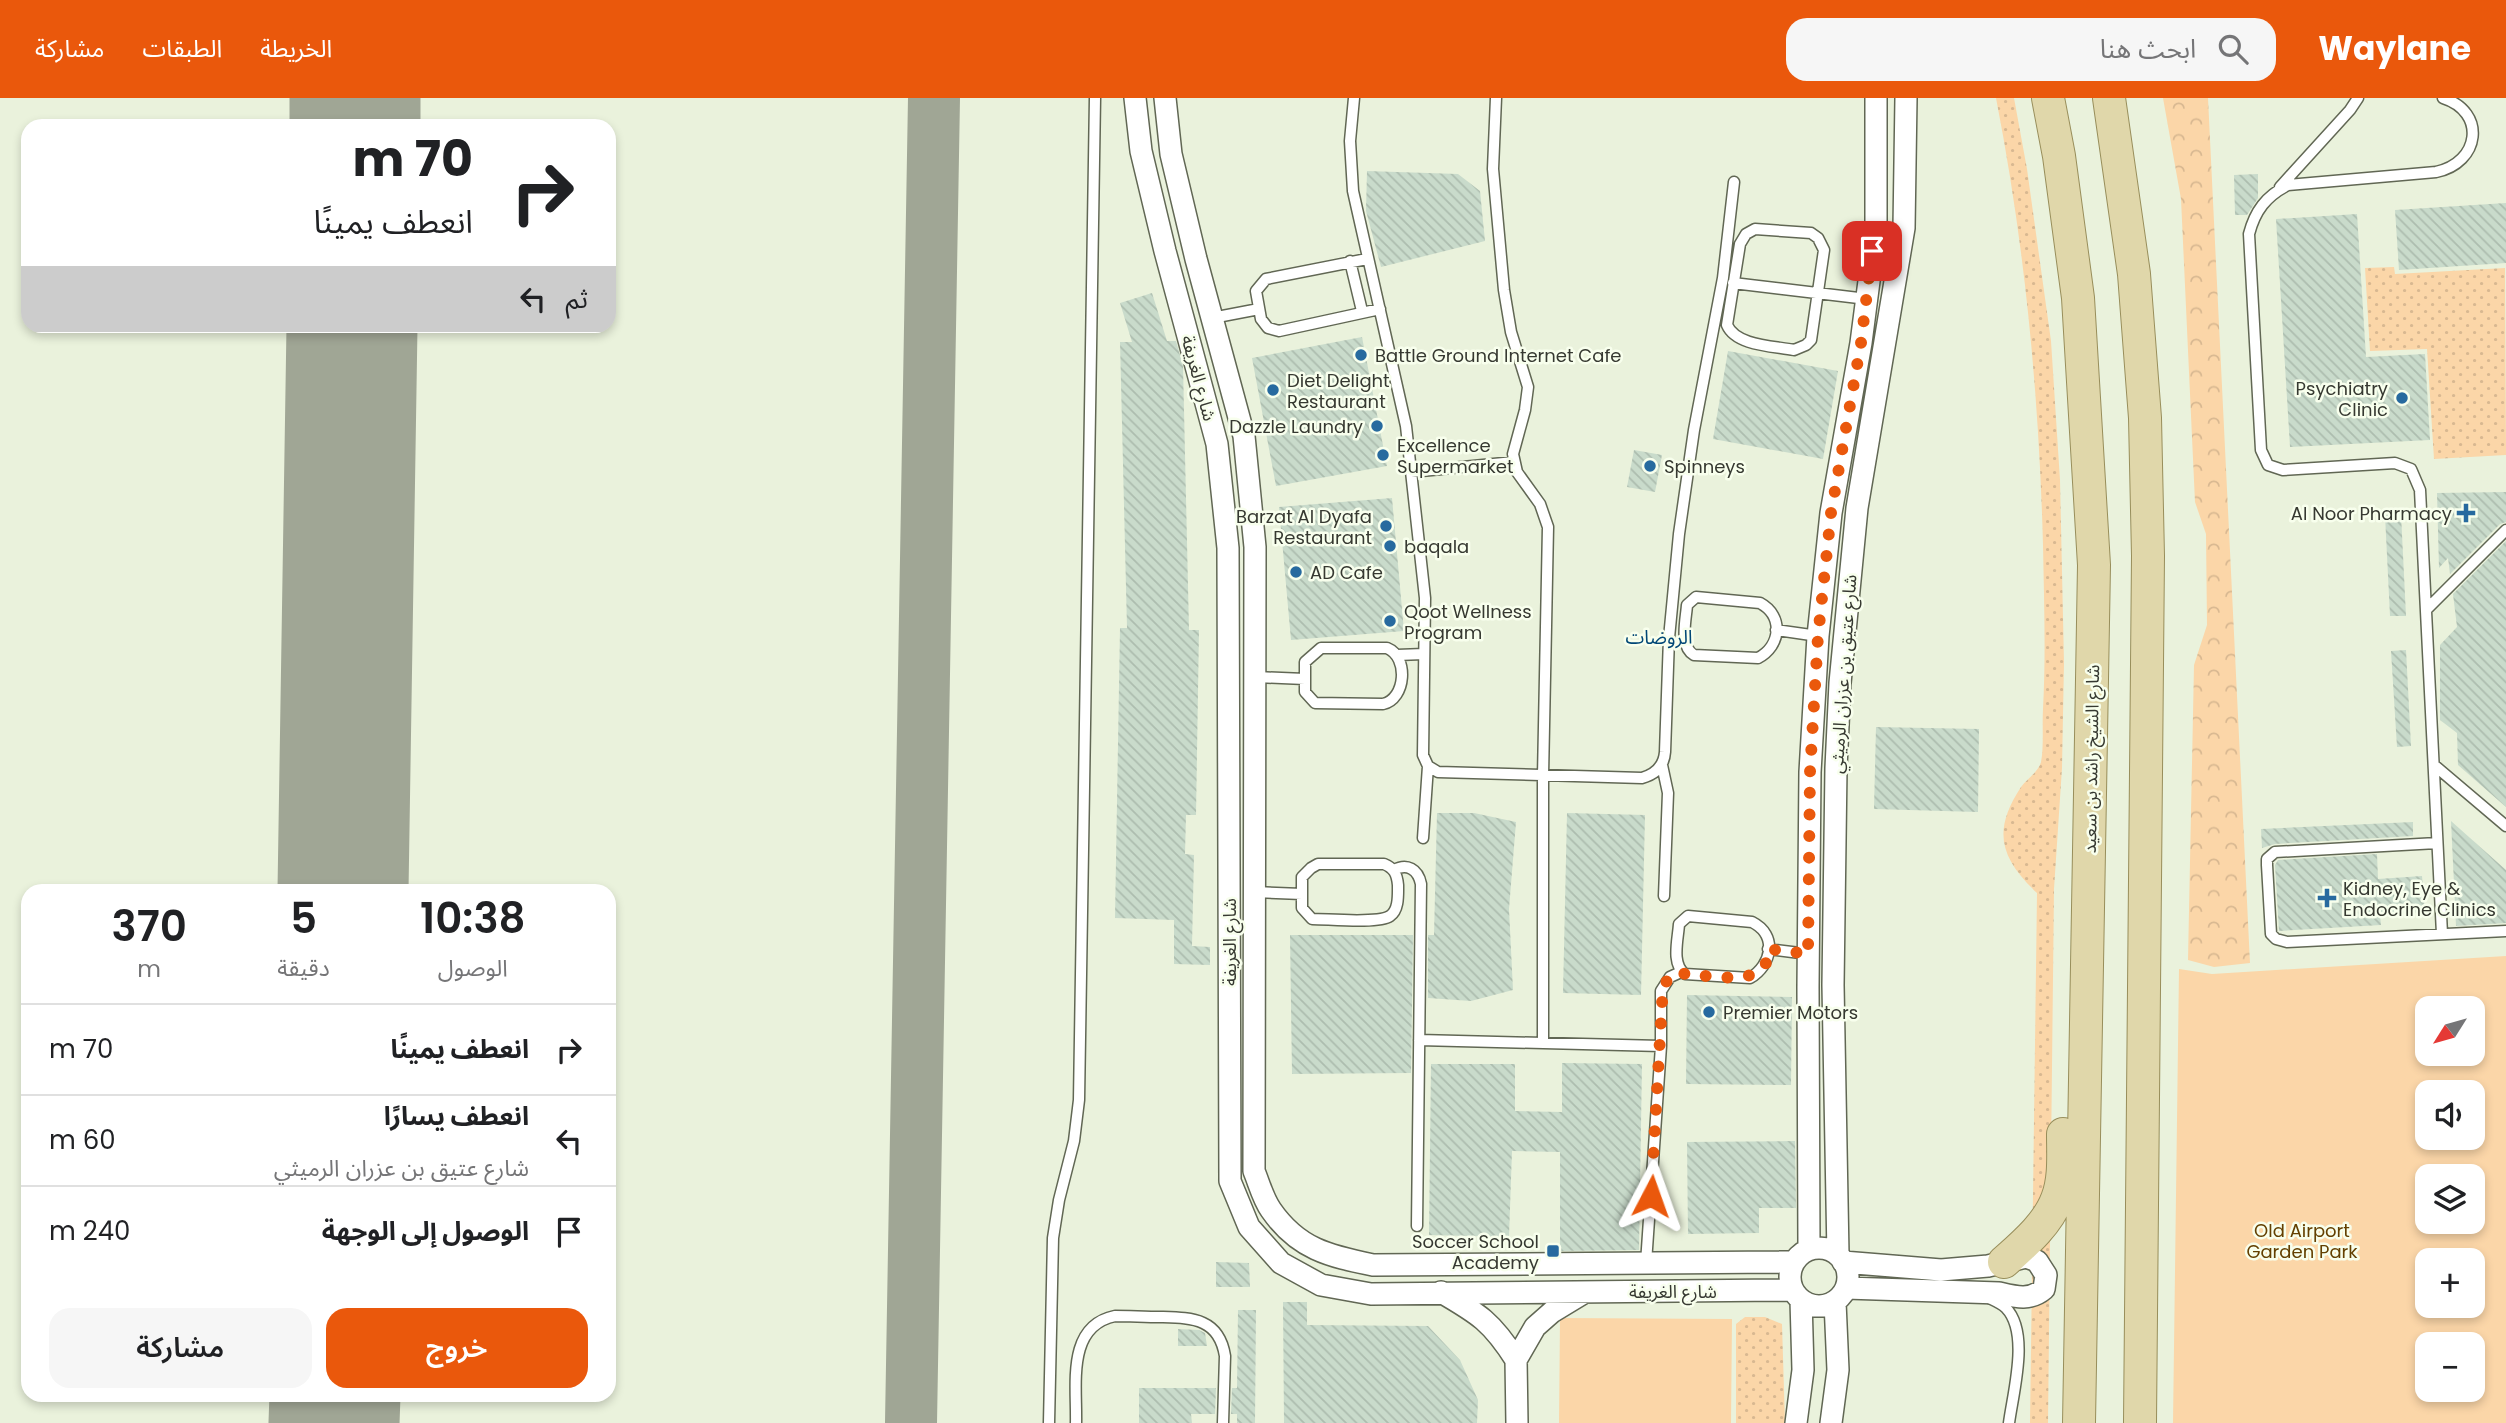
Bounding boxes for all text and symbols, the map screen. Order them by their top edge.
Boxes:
search box [1786,18,2276,81]
text: Waylane [2318,25,2471,72]
icon: search [2214,30,2252,68]
text: ابحث هنا [2100,31,2196,67]
text: مشاركة [35,32,104,65]
text: الطبقات [142,32,222,65]
text: الخريطة [260,32,332,65]
text: 70 m [353,125,473,193]
icon: right [497,147,588,238]
text: انعطف يمينًا [313,199,473,244]
pin [1842,221,1902,281]
icon: arrive [1853,232,1891,270]
icon: left [514,280,552,318]
text: ثم [566,281,588,317]
street label: شارع الغريفة [1174,332,1222,424]
place label: Battle Ground Internet Cafe [1375,343,1622,368]
marker: Battle Ground Internet Cafe [1353,347,1369,363]
place label: Diet Delight Restaurant [1287,368,1390,414]
place label: Psychiatry Clinic [2296,376,2388,422]
marker: Diet Delight Restaurant [1265,382,1281,398]
marker: Psychiatry Clinic [2394,390,2410,406]
place label: Dazzle Laundry [1229,414,1363,439]
marker: Dazzle Laundry [1369,418,1385,434]
place label: Excellence Supermarket [1397,433,1514,479]
marker: Excellence Supermarket [1375,447,1391,463]
place label: Spinneys [1664,454,1745,479]
marker: Spinneys [1642,458,1658,474]
place label: Al Noor Pharmacy [2291,501,2452,526]
place label: Barzat Al Dyafa Restaurant [1236,504,1372,550]
marker: Al Noor Pharmacy [2458,505,2474,521]
marker: Barzat Al Dyafa Restaurant [1378,518,1394,534]
place label: baqala [1404,534,1469,559]
marker: baqala [1382,538,1398,554]
place label: AD Cafe [1310,560,1383,585]
marker: AD Cafe [1288,564,1304,580]
street label: شارع عتيق بن عزران الرميثي [1824,573,1864,775]
place label: Qoot Wellness Program [1404,599,1532,645]
marker: Qoot Wellness Program [1382,613,1398,629]
district label: الروضات [1625,624,1693,651]
street label: شارع الشيخ راشد بن سعيد [2077,664,2107,854]
place label: Kidney, Eye & Endocrine Clinics [2343,876,2496,922]
marker: Kidney, Eye & Endocrine Clinics [2317,888,2337,908]
text: 5 [290,889,317,948]
text: 10:38 [420,889,526,948]
text: 370 [111,897,187,956]
street label: شارع الغريفة [1217,898,1244,986]
text: دقيقة [277,952,330,984]
text: الوصول [438,952,508,984]
text: m [137,953,161,985]
north arrow [2415,996,2485,1066]
map controls [2415,996,2485,1402]
place label: Premier Motors [1723,1000,1858,1025]
marker: Premier Motors [1701,1004,1717,1020]
text: 70 m [49,1031,113,1067]
text: انعطف يمينًا [391,1031,529,1067]
icon: right [550,1031,588,1069]
button: sound [2415,1080,2485,1150]
text: انعطف يسارًا [384,1098,529,1134]
text: 60 m [49,1122,116,1158]
icon: left [550,1122,588,1160]
text: شارع عتيق بن عزران الرميثي [274,1152,529,1184]
position arrow [1614,1159,1688,1233]
button: layers [2415,1164,2485,1234]
text: 240 m [49,1213,130,1249]
text: الوصول إلى الوجهة [322,1213,529,1249]
icon: arrive [550,1213,588,1251]
park label: Old Airport Garden Park [2246,1218,2358,1264]
place label: Soccer School Academy [1412,1229,1539,1275]
marker: Soccer School Academy [1545,1243,1561,1259]
button: + [2415,1248,2485,1318]
street label: شارع الغريفة [1629,1279,1717,1306]
button: مشاركة [49,1308,312,1388]
button: خروج [326,1308,588,1388]
button: − [2415,1332,2485,1402]

